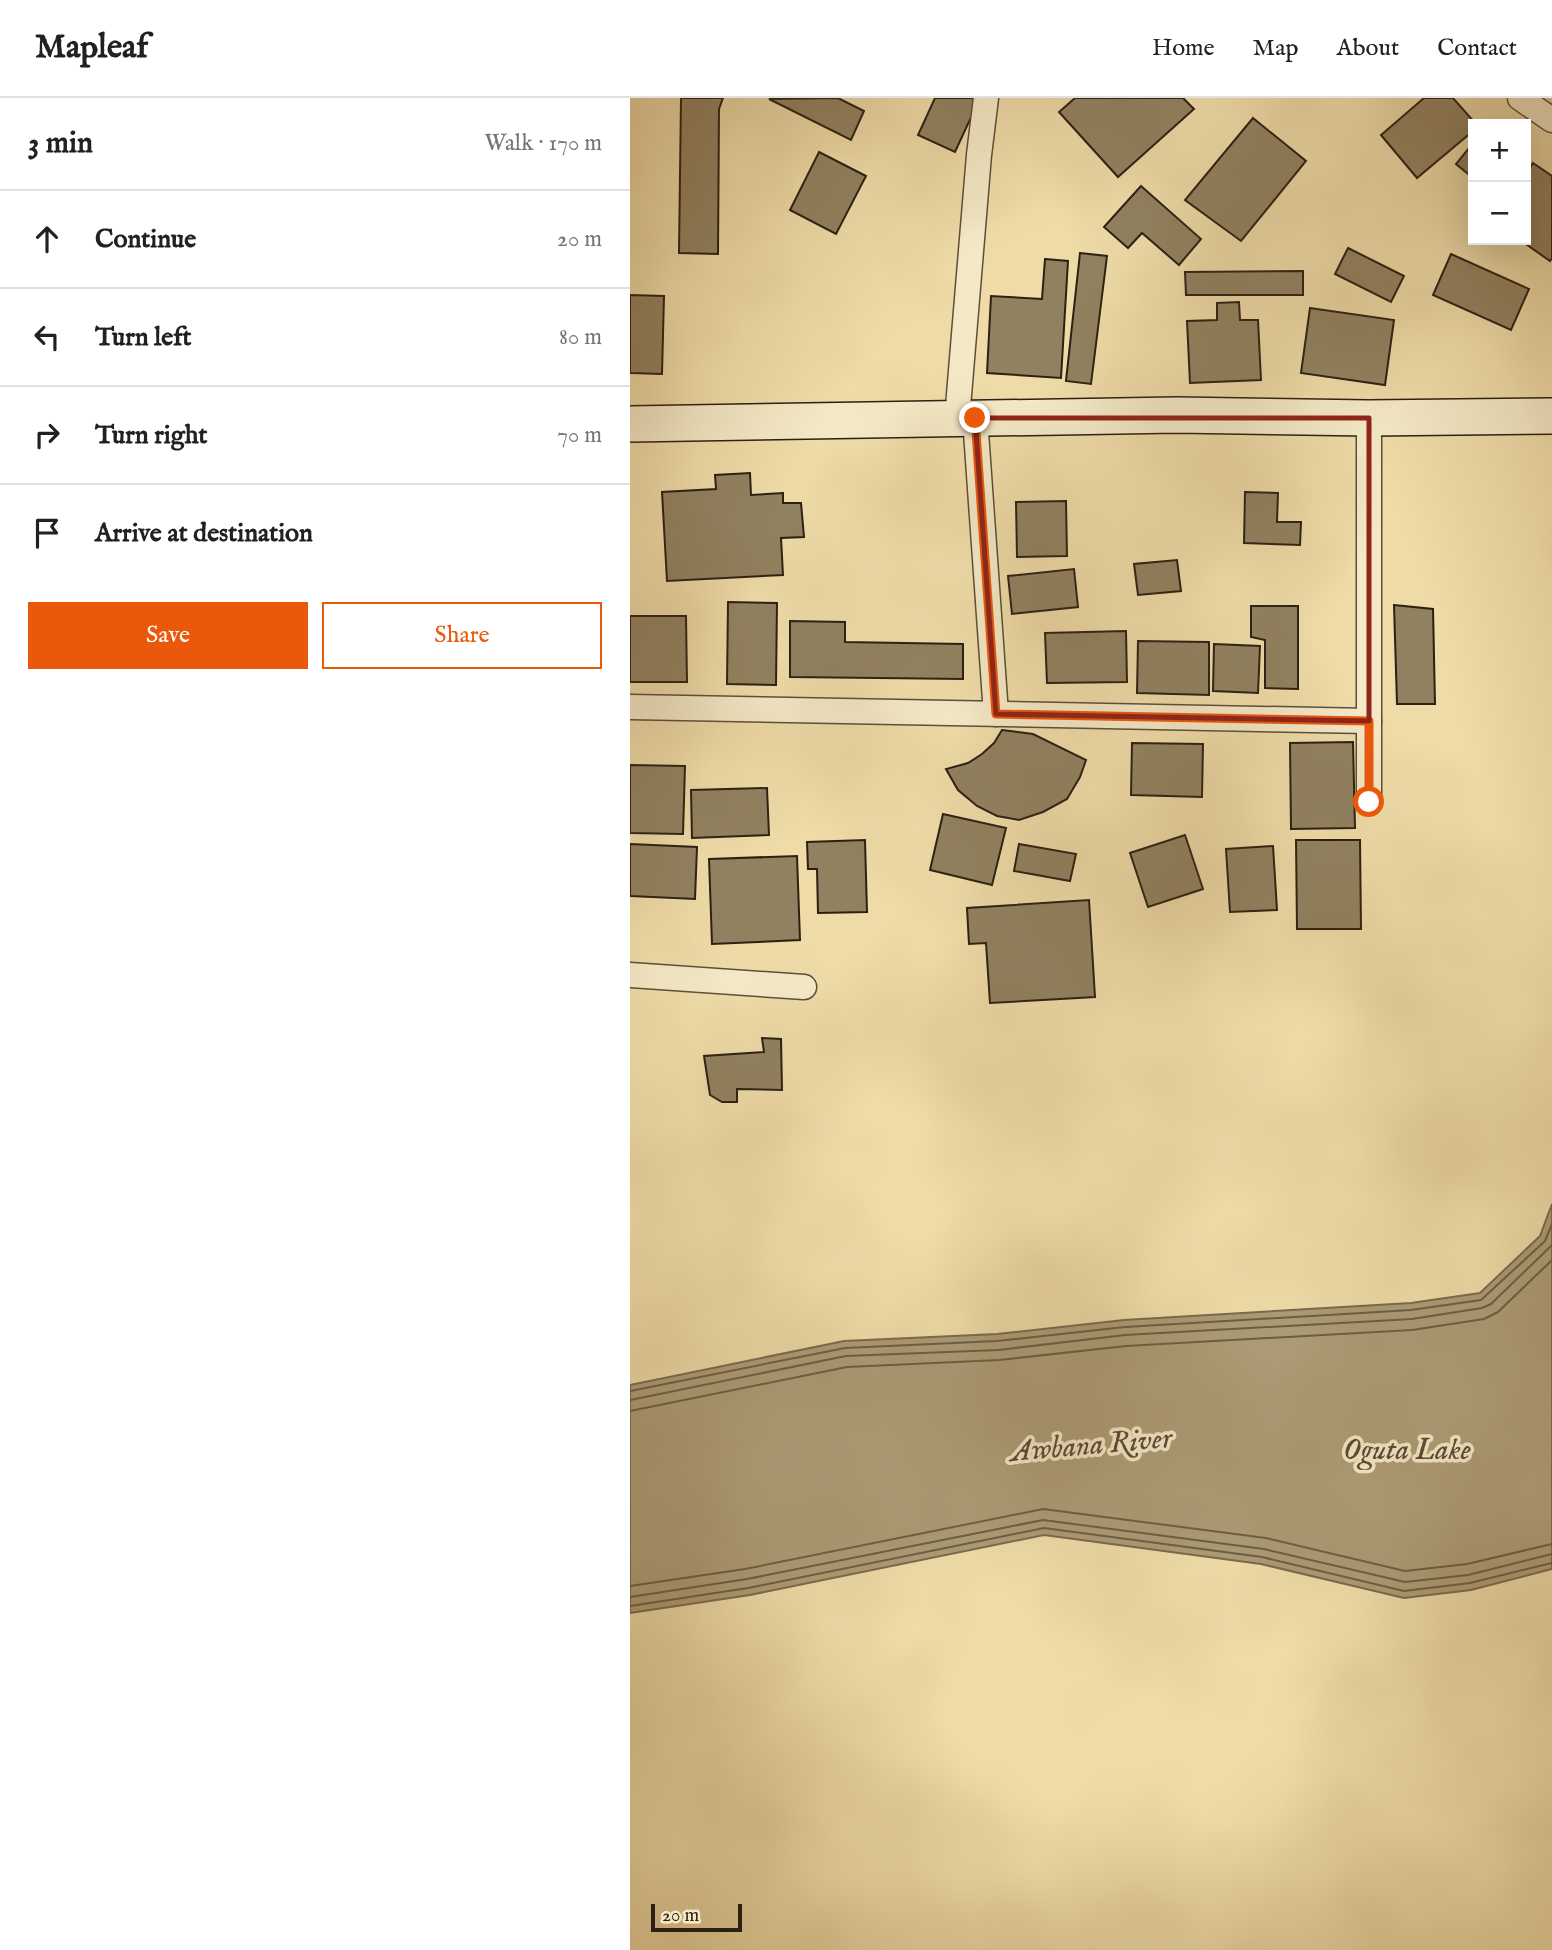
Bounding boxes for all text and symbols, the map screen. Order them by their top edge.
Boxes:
text: Mapleaf [35,27,148,69]
text: Home [1152,33,1215,64]
text: Map [1253,33,1299,64]
text: About [1337,33,1399,64]
text: Contact [1437,33,1517,64]
map controls [1468,119,1531,245]
button: + [1468,119,1531,182]
text: 3 min [28,125,93,163]
text: Walk · 170 m [484,129,602,158]
button: − [1468,182,1531,245]
icon: ahead [28,220,66,258]
text: Continue [95,223,196,256]
text: 20 m [557,225,602,254]
icon: left [28,318,66,356]
text: Turn left [95,321,192,354]
text: 80 m [559,323,602,352]
route end [959,402,990,433]
icon: right [28,416,66,454]
text: Turn right [95,419,208,452]
text: 70 m [557,421,602,450]
icon: arrive [28,514,66,552]
text: Arrive at destination [95,517,313,550]
button: Save [28,602,308,669]
button: Share [322,602,602,669]
route start [1353,786,1384,817]
water label: Awbana River [1006,1420,1175,1472]
water label: Oguta Lake [1343,1432,1471,1470]
scale bar [651,1901,742,1933]
text: 20 m [662,1904,699,1928]

